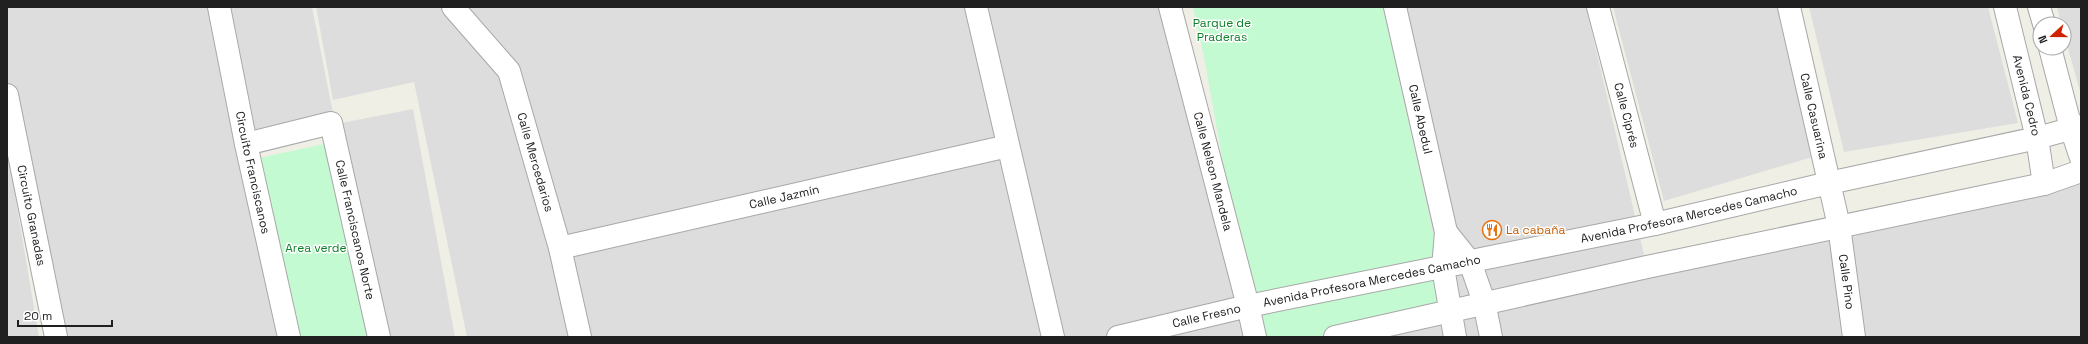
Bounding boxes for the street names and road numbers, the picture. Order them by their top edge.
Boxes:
street label: Avenida Cedro [2009,53,2044,138]
street label: Calle Casuarina [1796,72,1832,161]
street label: Calle Ciprés [1610,81,1643,150]
street label: Calle Abedul [1405,83,1436,156]
street label: Circuito Franciscanos [232,110,274,235]
street label: Calle Nelson Mandela [1190,110,1236,233]
street label: Calle Mercedarios [513,111,557,214]
street label: Calle Franciscanos Norte [332,158,378,301]
street label: Circuito Granadas [13,164,49,267]
street label: Calle Jazmín [748,181,821,213]
street label: Avenida Profesora Mercedes Camacho [1579,183,1799,247]
street label: Avenida Profesora Mercedes Camacho [1262,251,1482,311]
street label: Calle Pino [1835,253,1858,311]
street label: Calle Fresno [1171,300,1242,332]

